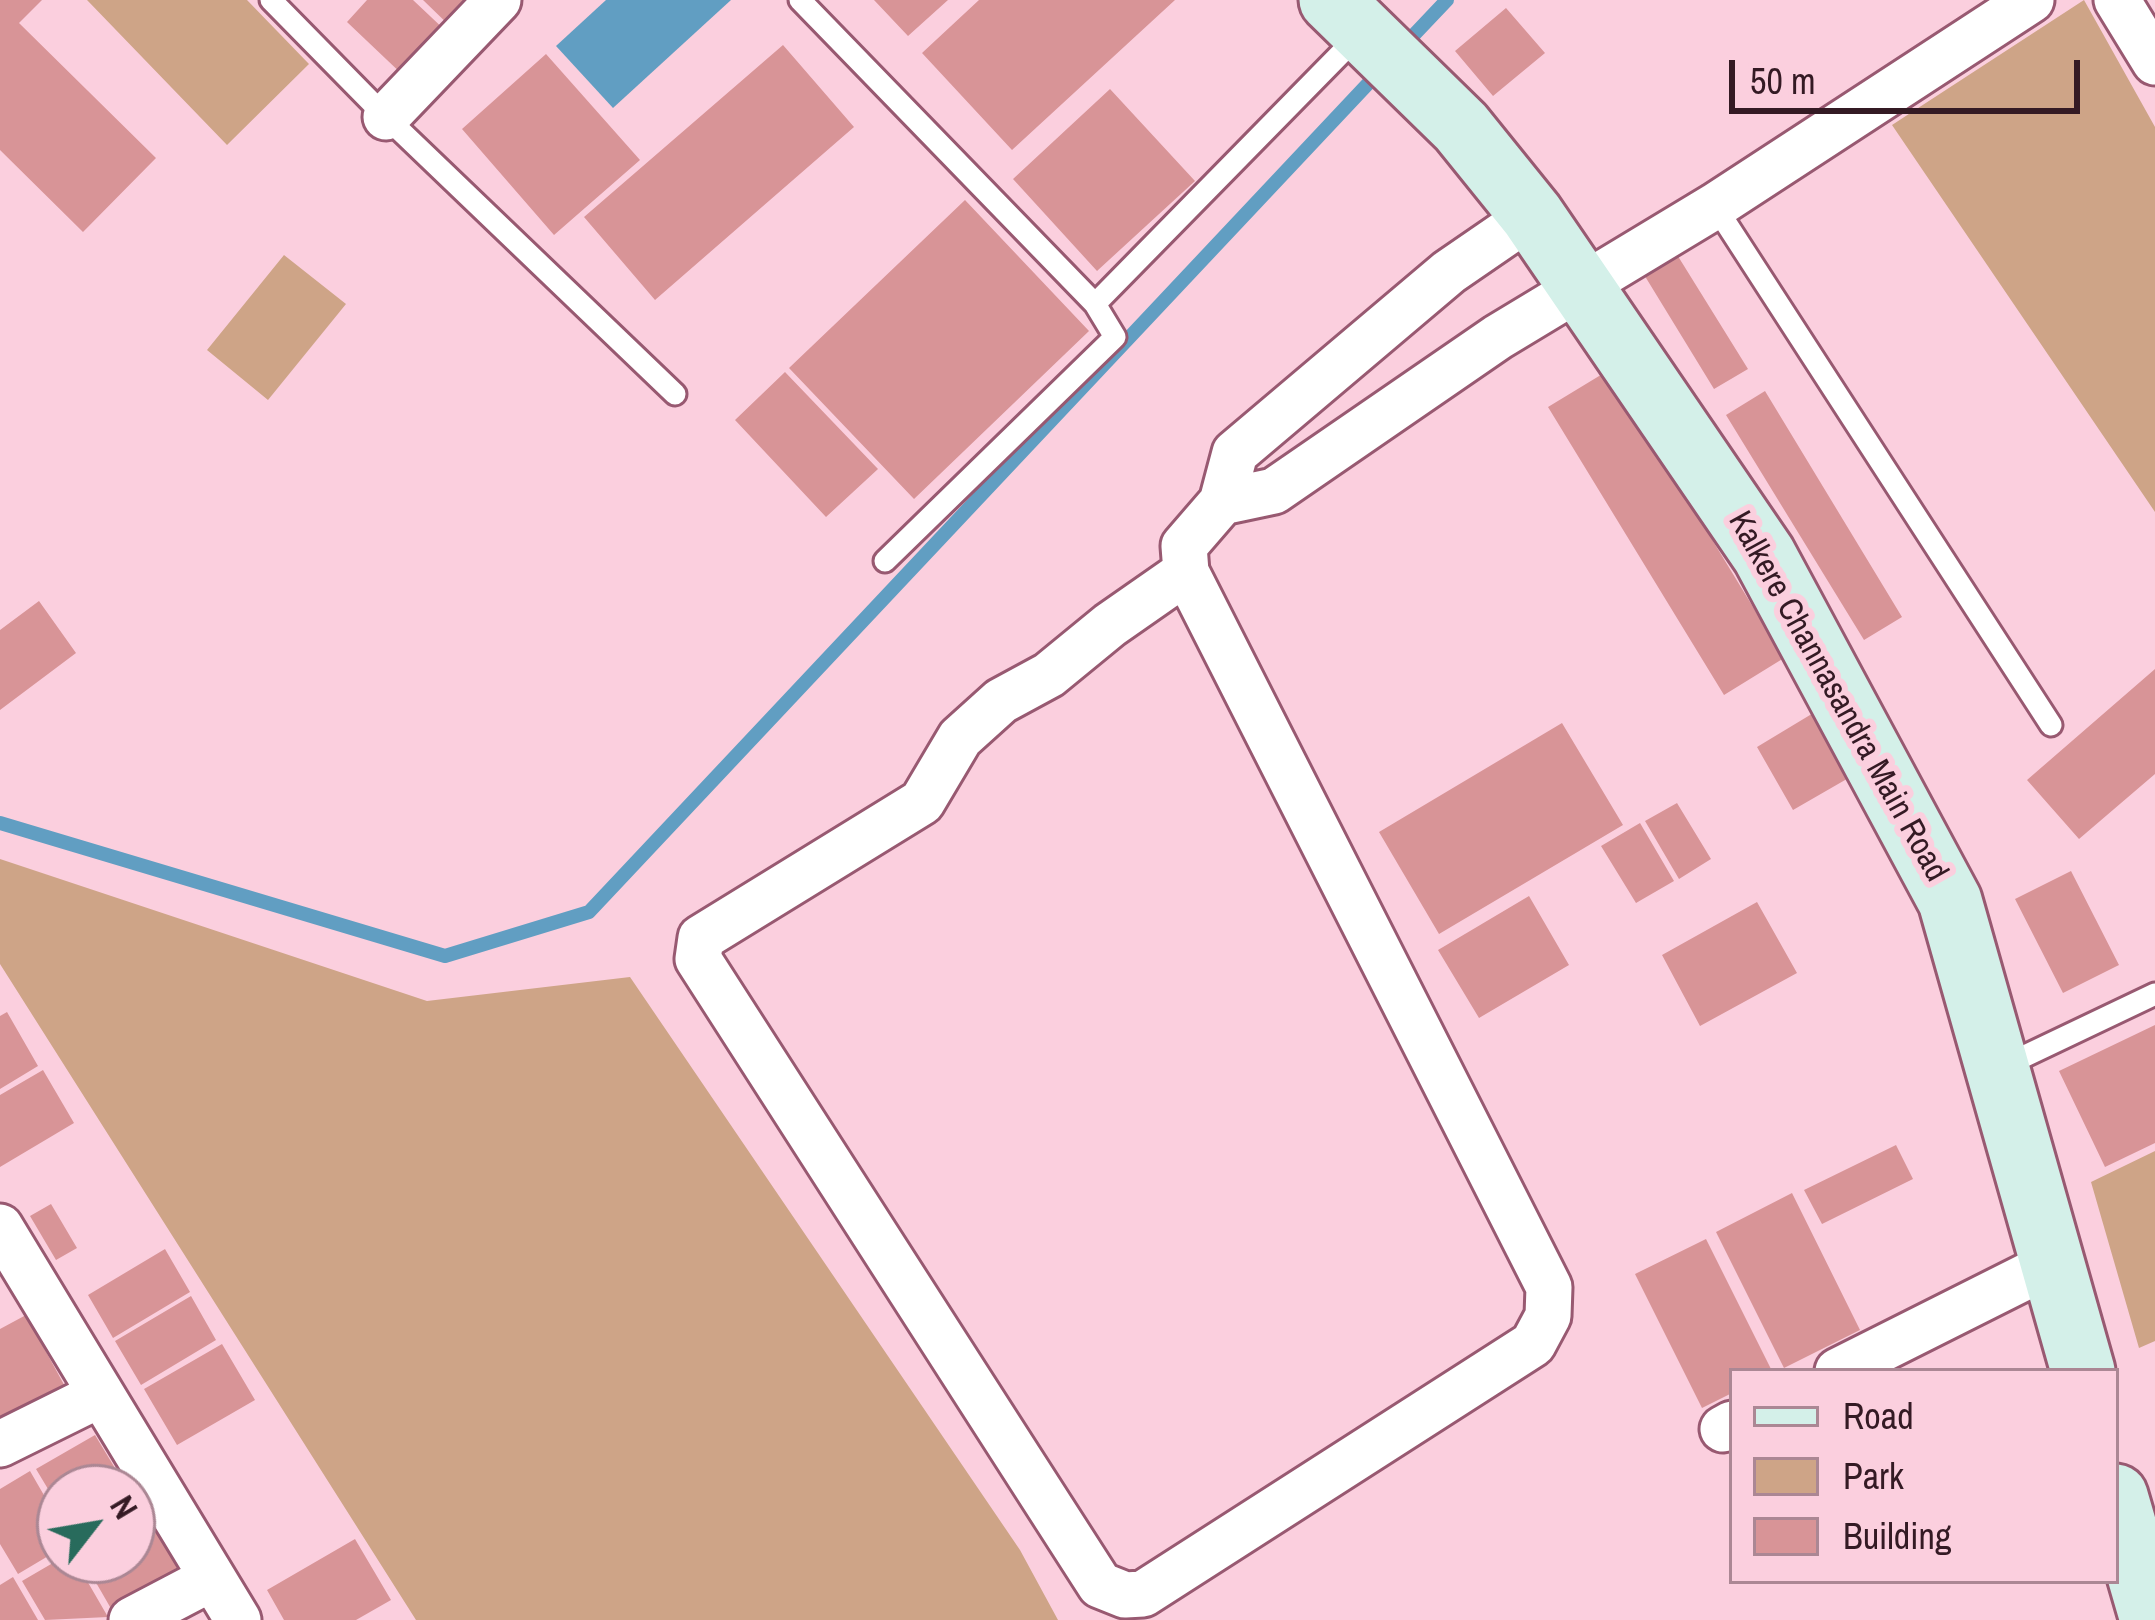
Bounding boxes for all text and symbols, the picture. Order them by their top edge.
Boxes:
scale bar [1735,36,2086,110]
text: 50 m [1750,57,1816,105]
street label: Kalkere Channasandra Main Road [1719,505,1955,889]
legend [1729,1368,2119,1584]
text: Road [1843,1392,1914,1440]
text: Park [1843,1452,1904,1500]
north arrow [36,1464,156,1584]
text: N [100,1487,148,1527]
text: Building [1843,1512,1951,1560]

